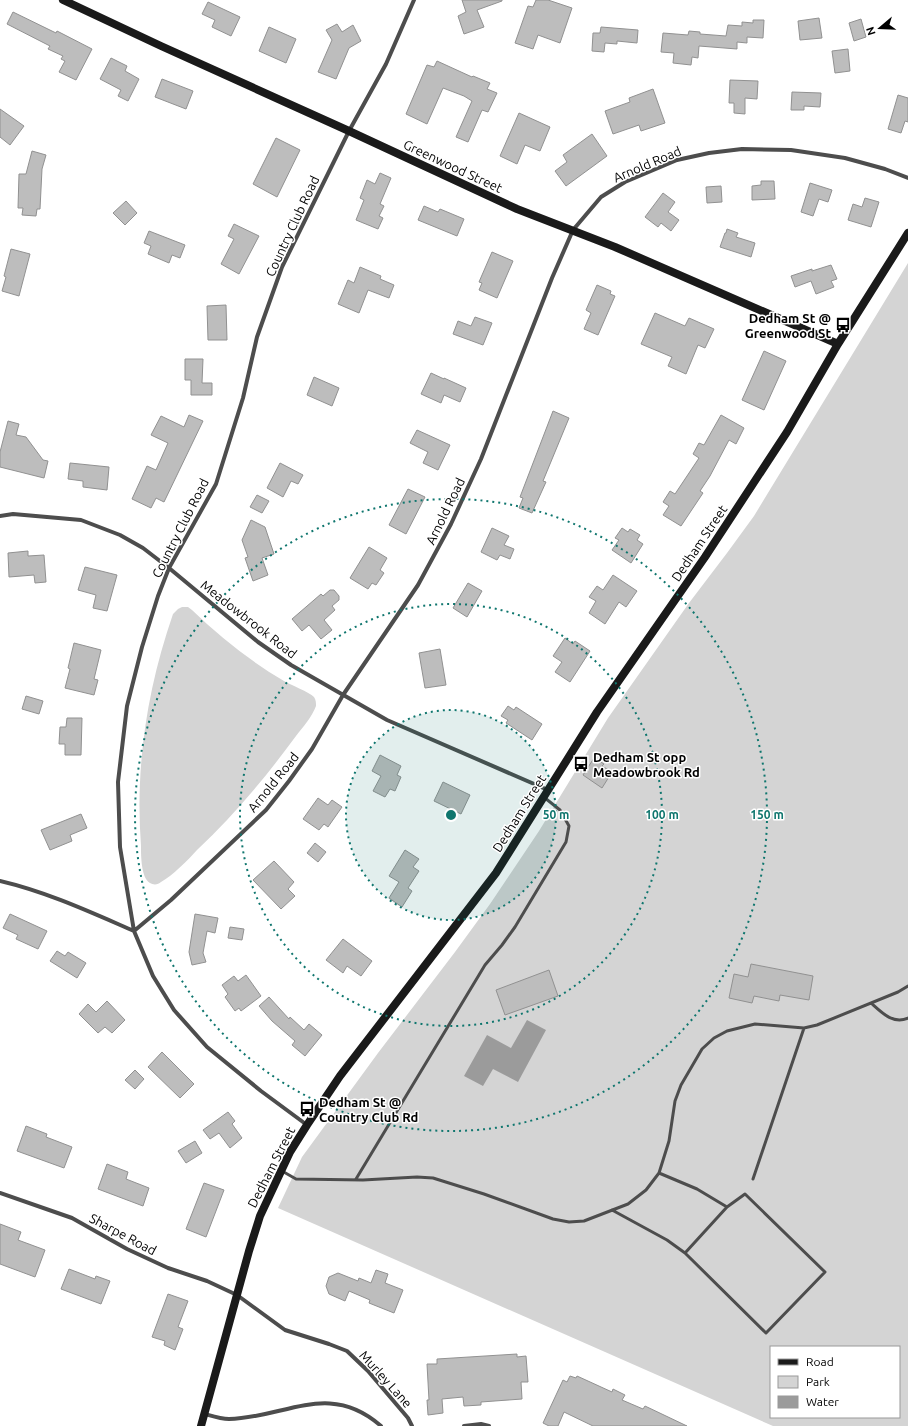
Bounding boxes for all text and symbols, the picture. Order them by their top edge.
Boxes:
north arrow [860,8,900,48]
text: N [864,25,878,37]
street label: Greenwood Street [401,137,505,195]
street label: Arnold Road [611,143,683,185]
street label: Country Club Road [263,173,321,279]
place label: Dedham St @ Greenwood St [745,311,831,340]
bus stop icon: Dedham St @ Greenwood St [834,316,852,334]
street label: Arnold Road [423,475,467,547]
street label: Country Club Road [149,476,211,580]
street label: Dedham Street [668,502,730,584]
street label: Meadowbrook Road [198,577,300,661]
street label: Arnold Road [245,749,301,815]
place label: Dedham St opp Meadowbrook Rd [593,750,700,779]
bus stop icon: Dedham St opp Meadowbrook Rd [572,755,590,773]
street label: Dedham Street [490,772,548,854]
centre of rings [444,808,458,822]
text: 50 m [543,808,569,821]
text: 100 m [645,808,679,821]
text: 150 m [750,808,784,821]
place label: Dedham St @ Country Club Rd [319,1095,418,1124]
bus stop icon: Dedham St @ Country Club Rd [298,1100,316,1118]
street label: Dedham Street [245,1124,297,1210]
street label: Sharpe Road [87,1211,159,1257]
legend [770,1346,900,1418]
street label: Murley Lane [357,1348,415,1410]
text: Road [806,1355,834,1368]
text: Park [806,1375,830,1388]
text: Water [806,1395,839,1408]

